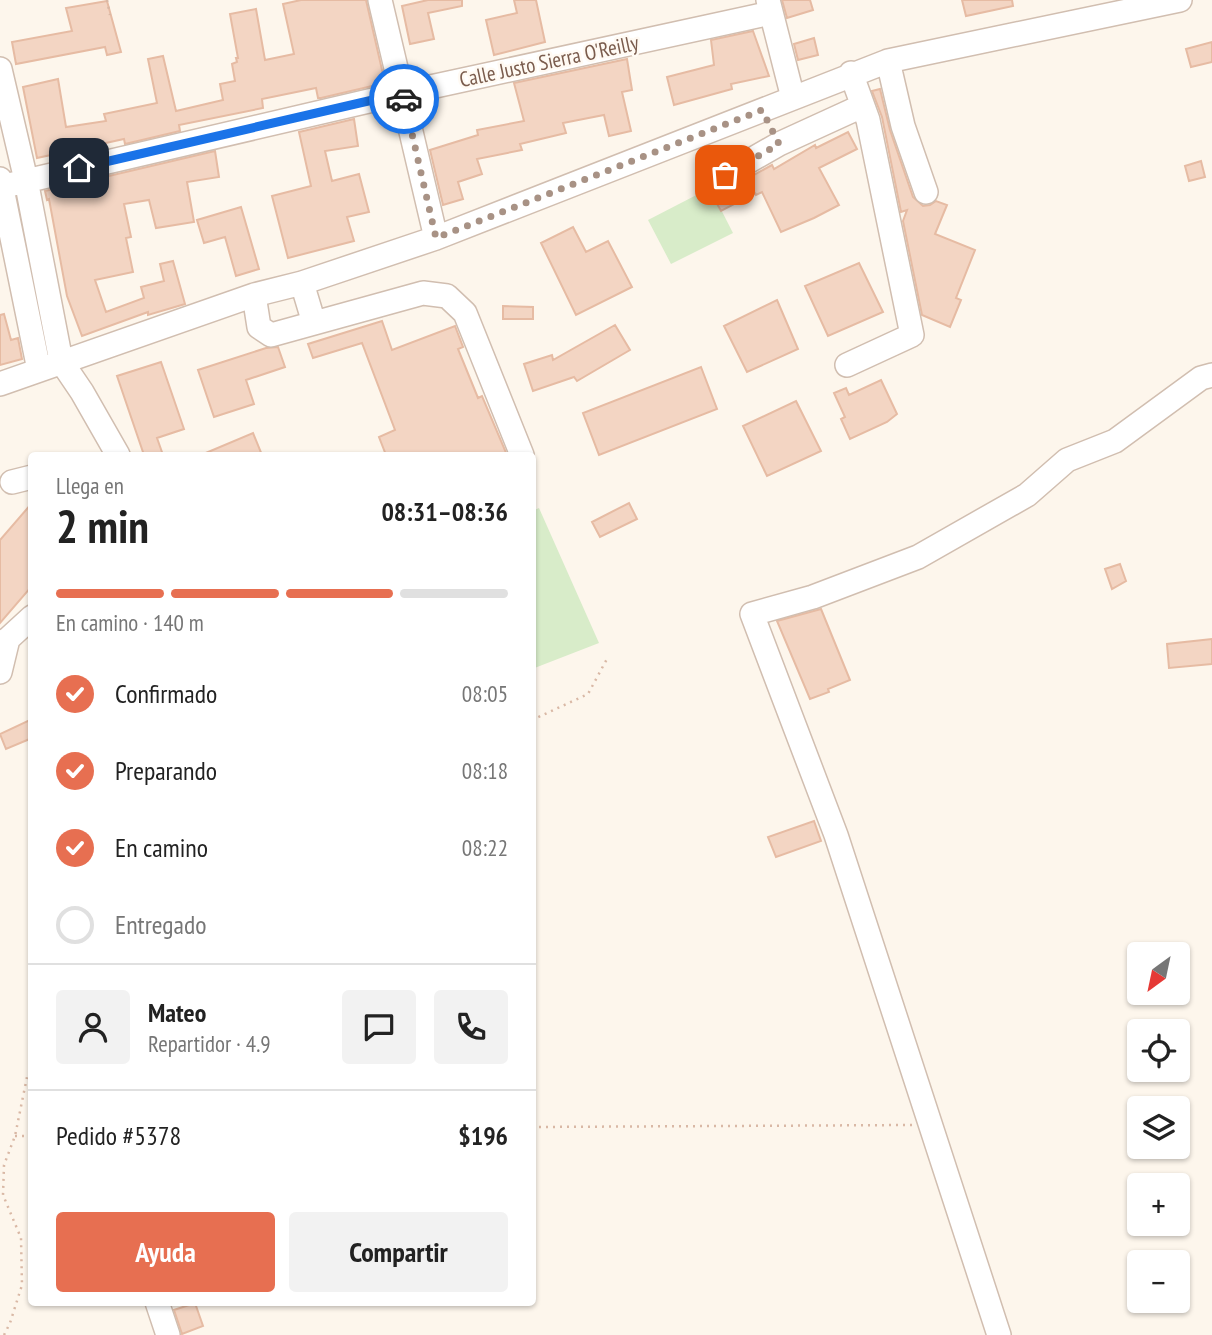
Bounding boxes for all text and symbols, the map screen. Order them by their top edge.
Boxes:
street label: Calle Justo Sierra O'Reilly [457,29,641,93]
courier [369,64,439,134]
icon: car [385,80,423,118]
pin [49,138,109,198]
pin [695,145,755,205]
icon: home [60,149,98,187]
icon: bag [706,156,744,194]
text: Llega en [56,471,124,500]
text: 08:31–08:36 [381,495,508,528]
text: 2 min [56,496,149,556]
text: En camino · 140 m [56,608,204,637]
icon: check [56,675,94,713]
text: Confirmado [115,677,217,710]
text: 08:05 [462,679,508,708]
icon: check [56,752,94,790]
text: Preparando [115,754,217,787]
text: 08:18 [462,756,508,785]
icon: check [56,829,94,867]
text: En camino [115,831,208,864]
text: 08:22 [462,833,508,862]
text: Entregado [115,908,207,941]
north arrow [1127,942,1190,1004]
map controls [1127,942,1190,1313]
button: person [56,990,130,1064]
button: chat [342,990,416,1064]
button: phone [434,990,508,1064]
text: Mateo [148,996,206,1029]
button: locate [1127,1019,1190,1082]
text: Repartidor · 4.9 [148,1029,271,1058]
button: layers [1127,1096,1190,1159]
text: Pedido #5378 [56,1119,181,1152]
text: $196 [458,1119,508,1152]
button: + [1127,1173,1190,1236]
button: Ayuda [56,1212,275,1292]
button: Compartir [289,1212,508,1292]
button: − [1127,1250,1190,1313]

